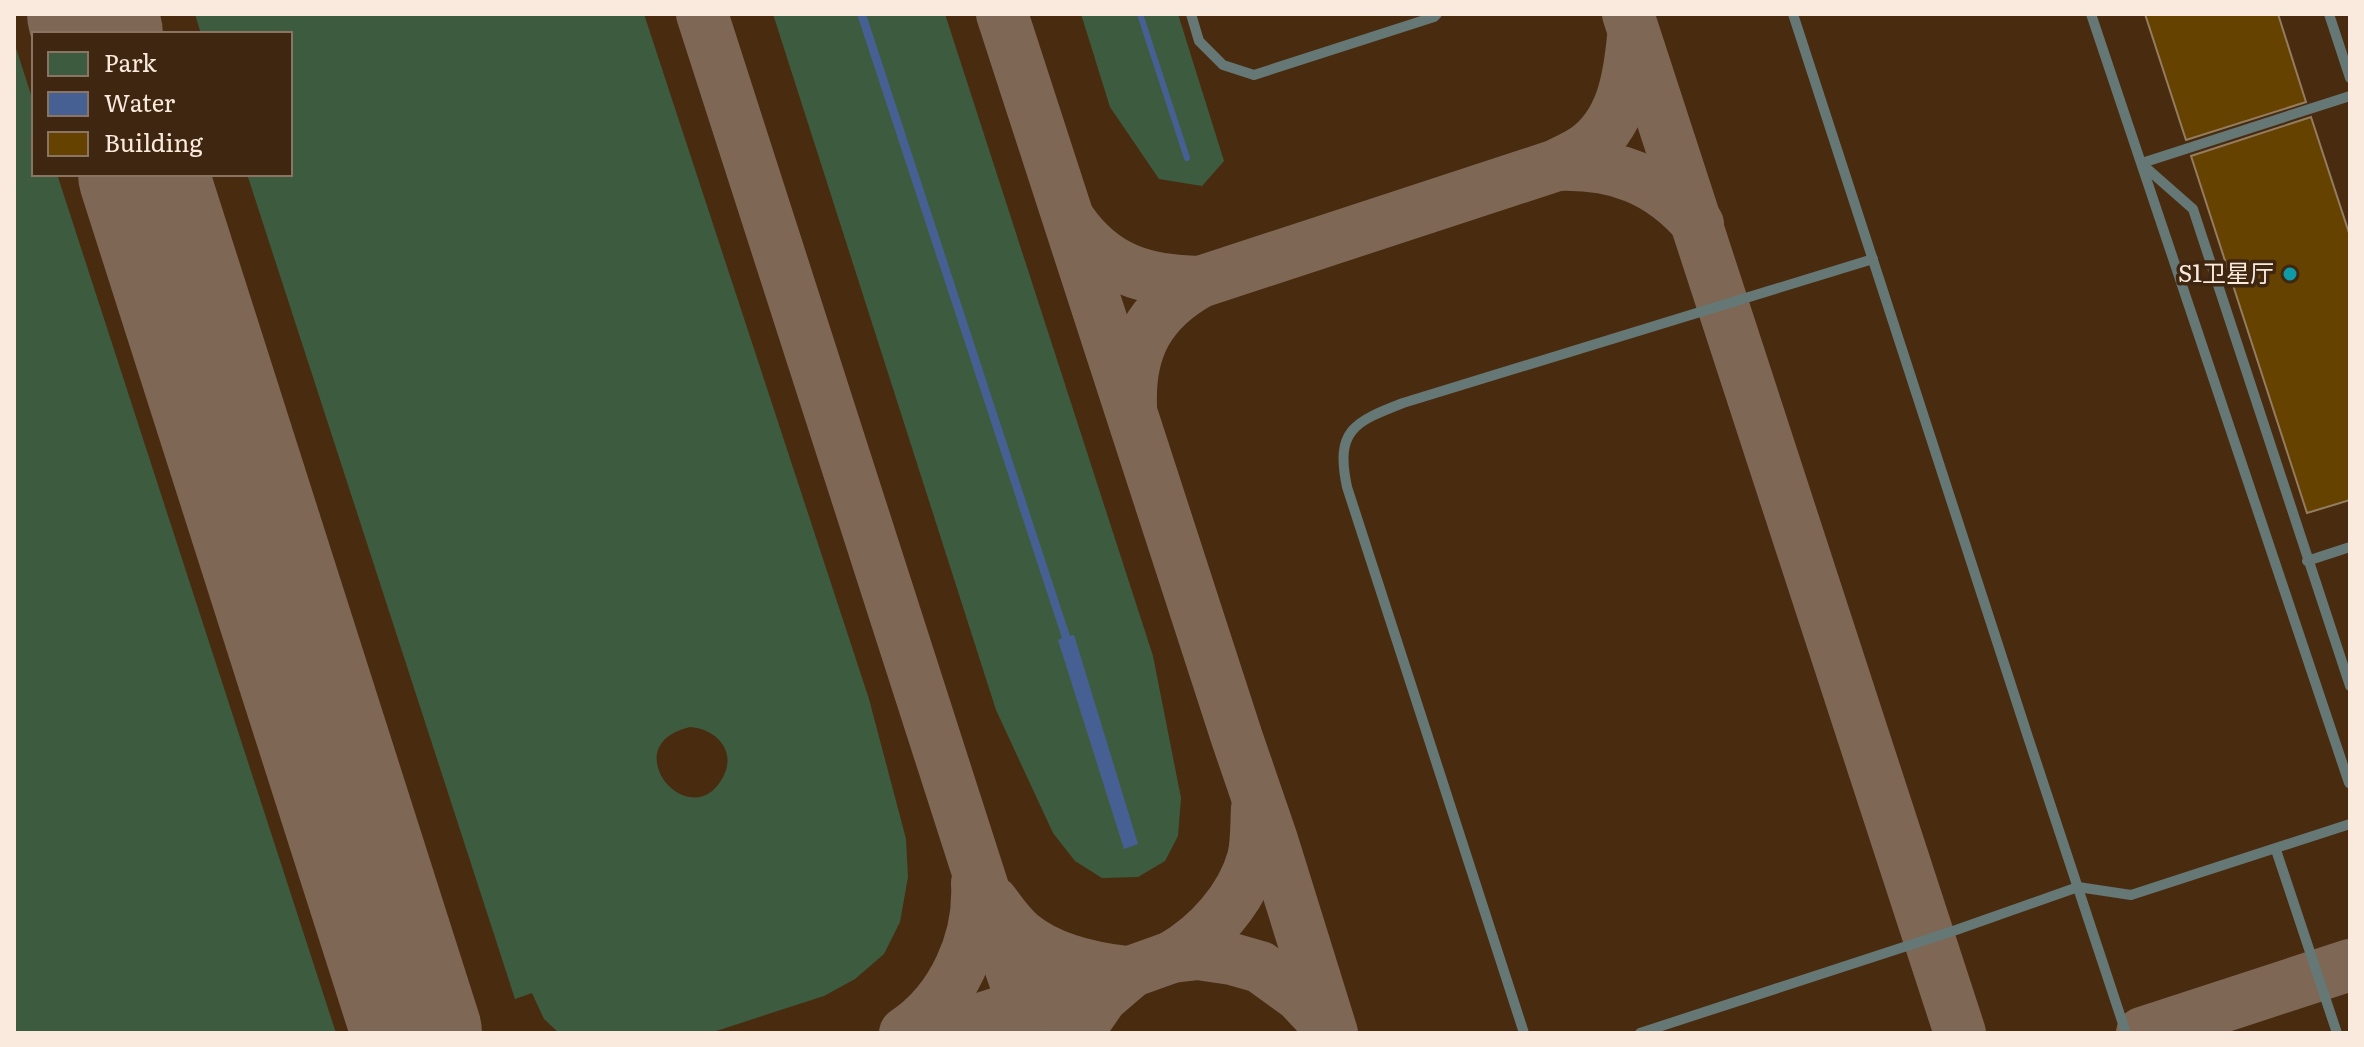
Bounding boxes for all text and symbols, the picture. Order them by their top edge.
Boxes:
legend [32,32,292,176]
text: Park [104,44,157,79]
text: Water [104,84,176,119]
text: Building [104,124,203,159]
place label: S1卫星厅 [2178,254,2274,289]
marker: S1卫星厅 [2281,265,2299,283]

